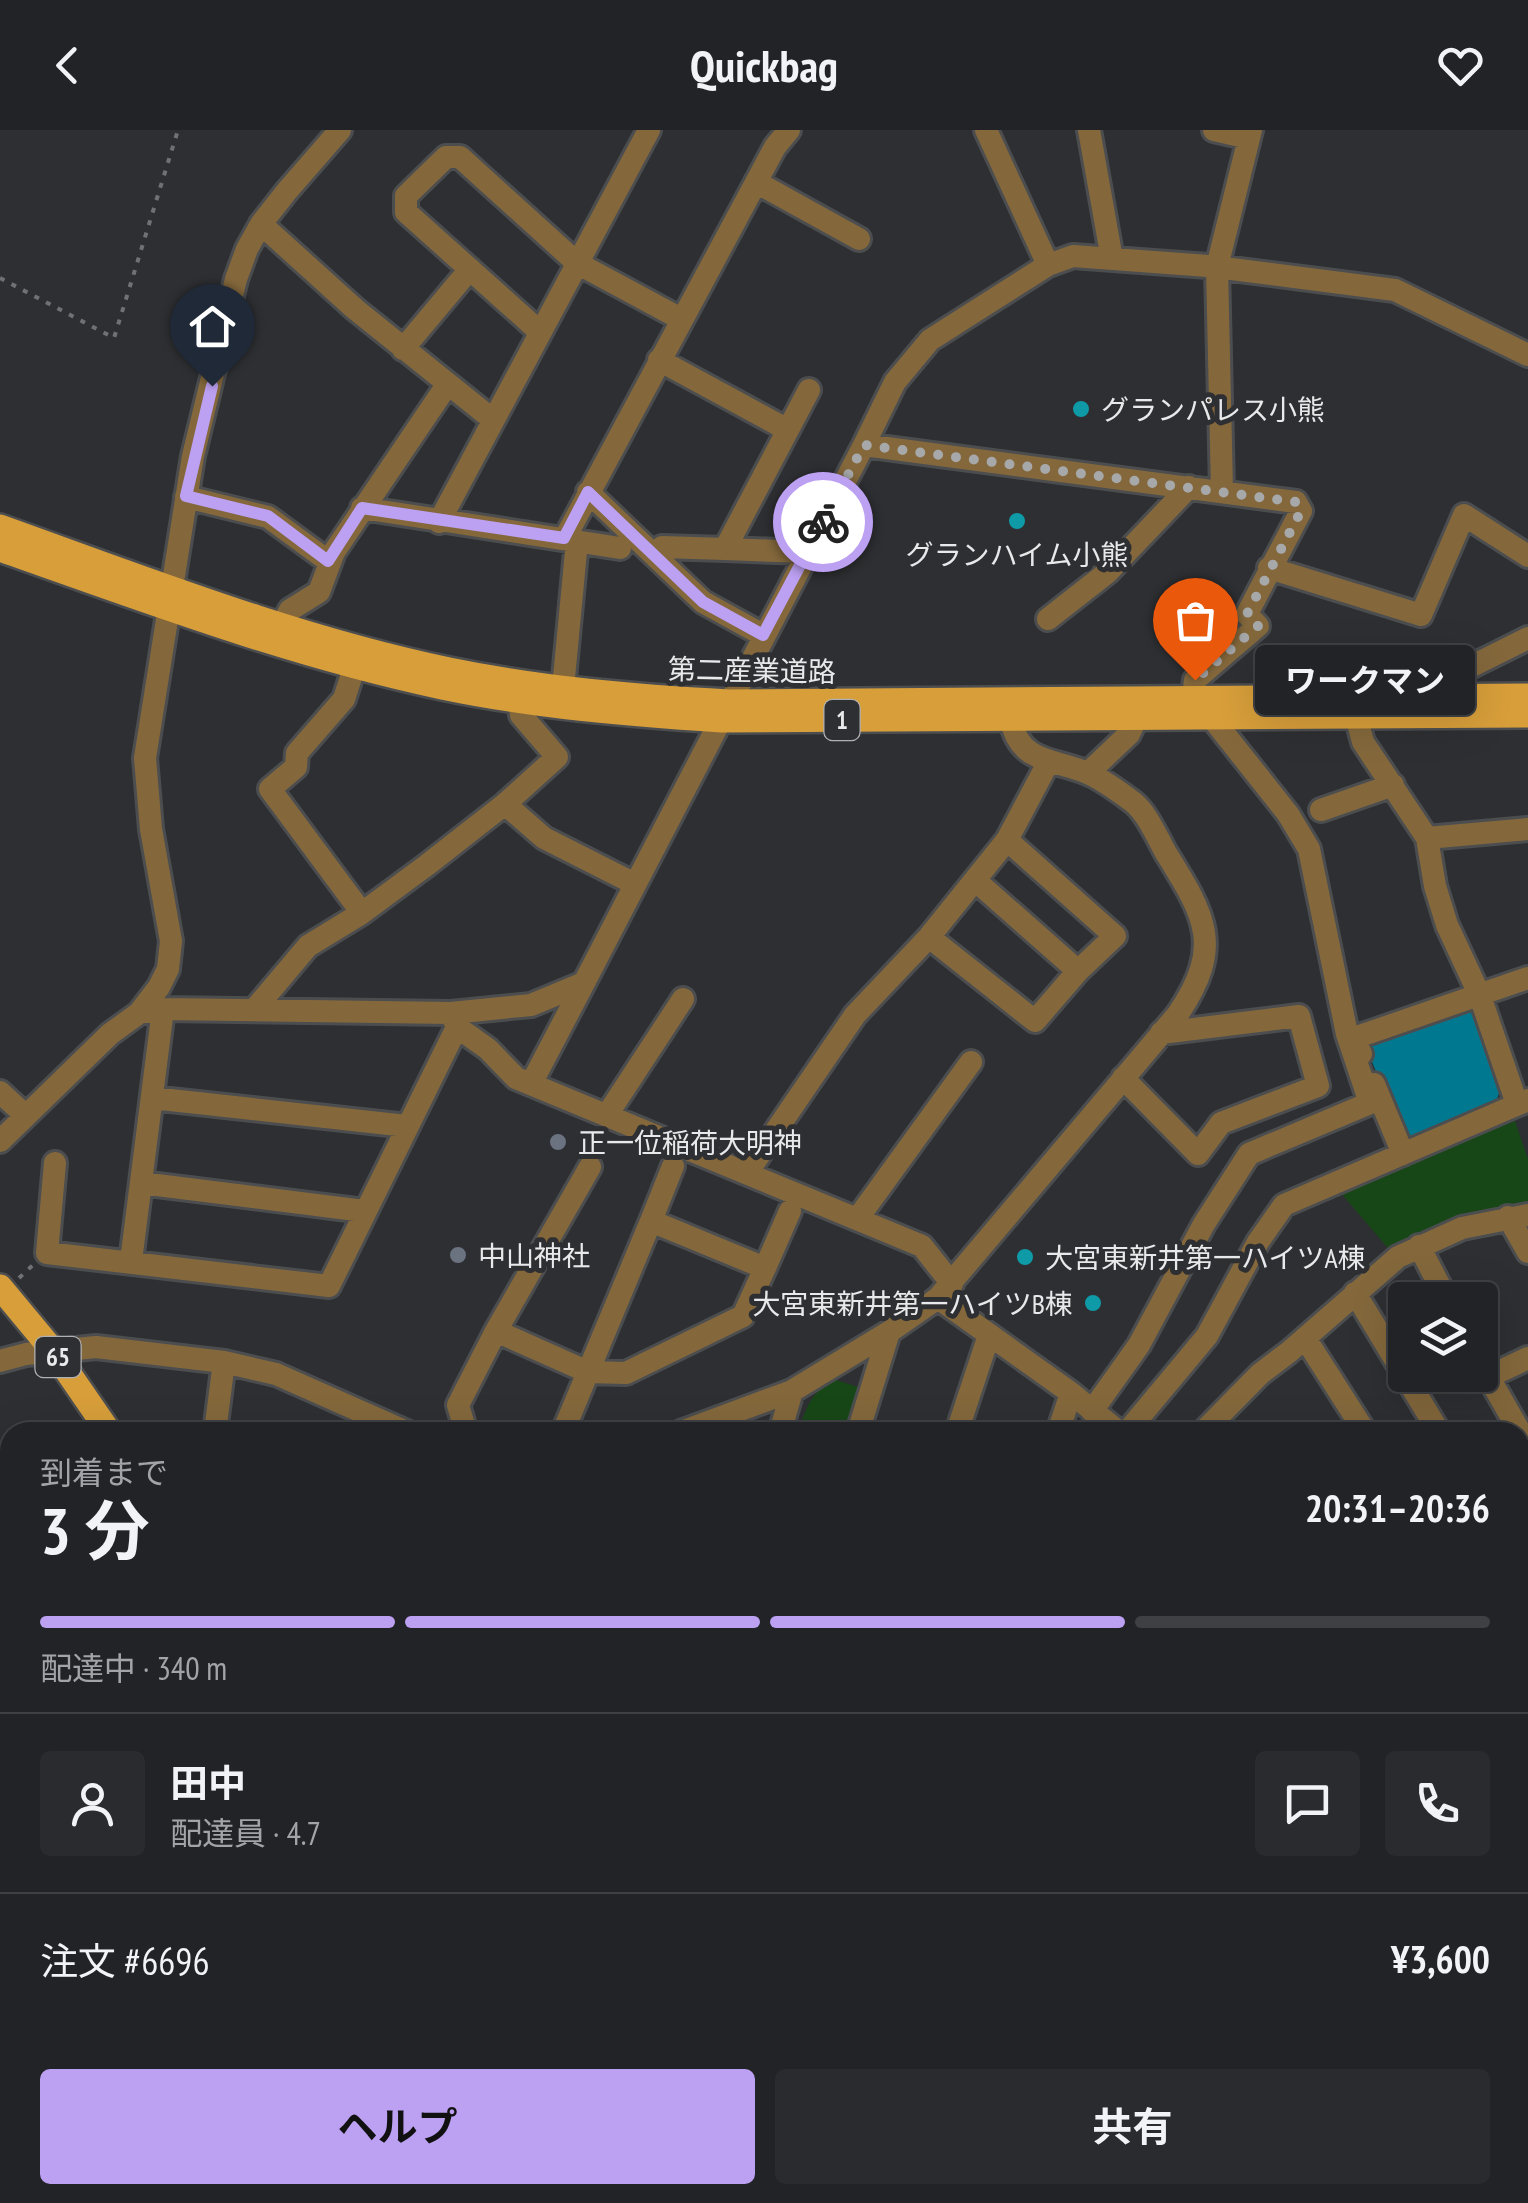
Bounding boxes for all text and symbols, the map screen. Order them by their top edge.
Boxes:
text: Quickbag [690,36,838,94]
icon: back [40,38,95,93]
icon: heart [1433,38,1488,93]
pin [170,284,255,387]
icon: home [185,299,240,354]
place label: グランパレス小熊 [1101,391,1325,428]
marker: グランパレス小熊 [1070,398,1092,420]
courier [773,472,873,572]
icon: bike [796,495,851,550]
marker: グランハイム小熊 [1006,510,1028,532]
place label: グランハイム小熊 [906,536,1128,573]
pin [1153,578,1238,681]
icon: bag [1168,593,1223,648]
callout: ワークマン [1255,645,1475,715]
street label: 第二産業道路 [668,650,836,690]
text: ワークマン [1285,659,1445,701]
road number: 1 [824,700,860,740]
place label: 正一位稲荷大明神 [578,1124,802,1161]
marker: 正一位稲荷大明神 [547,1131,569,1153]
place label: 中山神社 [478,1237,590,1274]
place label: 大宮東新井第一ハイツA棟 [1045,1239,1366,1276]
marker: 中山神社 [447,1244,469,1266]
marker: 大宮東新井第一ハイツA棟 [1014,1246,1036,1268]
map controls [1388,1282,1498,1392]
button: layers [1388,1282,1498,1392]
place label: 大宮東新井第一ハイツB棟 [752,1285,1073,1322]
marker: 大宮東新井第一ハイツB棟 [1082,1292,1104,1314]
road number: 65 [36,1337,80,1377]
text: 到着まで [40,1451,168,1493]
text: 20:31–20:36 [1305,1483,1490,1532]
text: 3 分 [40,1488,149,1572]
text: 配達中 · 340 m [40,1647,227,1689]
button: person [40,1751,145,1856]
button: chat [1255,1751,1360,1856]
button: phone [1385,1751,1490,1856]
text: 田中 [170,1758,246,1807]
text: 配達員 · 4.7 [170,1812,321,1854]
text: ¥3,600 [1391,1934,1490,1983]
text: 注文 #6696 [40,1936,210,1985]
button: ヘルプ [40,2069,755,2184]
button: 共有 [775,2069,1490,2184]

